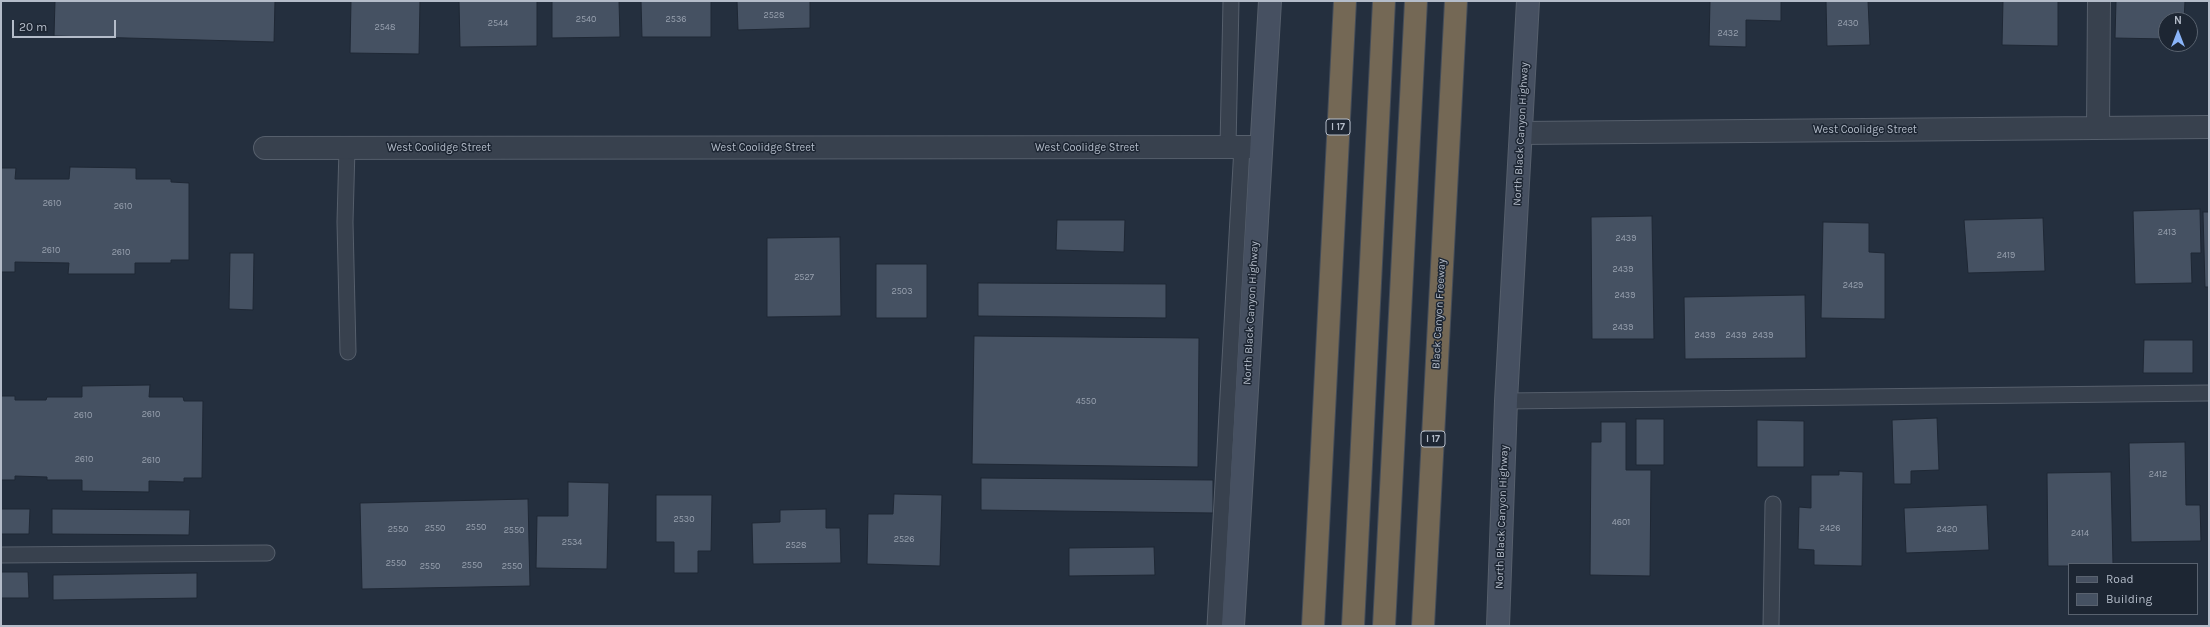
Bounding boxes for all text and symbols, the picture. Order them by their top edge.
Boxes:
house number: 2528 [763,10,785,20]
scale bar [14,12,118,38]
north arrow [2158,12,2198,52]
house number: 2540 [576,14,596,24]
house number: 2536 [666,14,686,24]
text: N [2174,14,2182,27]
house number: 2544 [488,18,508,28]
house number: 2430 [1838,18,1858,28]
text: 20 m [19,20,47,34]
house number: 2548 [375,22,395,32]
house number: 2432 [1718,28,1738,38]
street label: North Black Canyon Highway [1511,62,1531,206]
road number: I 17 [1326,119,1350,135]
street label: West Coolidge Street [1813,123,1917,137]
street label: West Coolidge Street [387,141,491,155]
street label: West Coolidge Street [711,141,815,155]
street label: West Coolidge Street [1035,141,1139,155]
house number: 2610 [43,198,61,208]
house number: 2610 [114,201,132,211]
house number: 2413 [2158,227,2176,237]
house number: 2439 [1616,233,1636,243]
street label: North Black Canyon Highway [1241,241,1261,385]
house number: 2610 [42,245,60,255]
house number: 2610 [112,247,130,257]
house number: 2419 [1997,250,2015,260]
street label: Black Canyon Freeway [1430,258,1448,370]
house number: 2439 [1613,264,1633,274]
house number: 2527 [794,272,814,282]
house number: 2429 [1843,280,1863,290]
house number: 2503 [892,286,912,296]
house number: 2439 [1615,290,1635,300]
house number: 2439 [1613,322,1633,332]
house number: 2439 [1695,330,1715,340]
house number: 2439 [1726,330,1746,340]
house number: 2439 [1753,330,1773,340]
house number: 4550 [1076,396,1096,406]
house number: 2610 [142,409,160,419]
house number: 2610 [74,410,92,420]
road number: I 17 [1421,431,1445,447]
street label: North Black Canyon Highway [1493,445,1511,589]
house number: 2610 [75,454,93,464]
house number: 2610 [142,455,160,465]
house number: 2412 [2149,469,2167,479]
house number: 2530 [674,514,694,524]
house number: 4601 [1612,517,1630,527]
house number: 2550 [466,522,486,532]
house number: 2550 [425,523,445,533]
house number: 2426 [1820,523,1840,533]
house number: 2550 [388,524,408,534]
house number: 2420 [1937,524,1957,534]
house number: 2550 [504,525,524,535]
house number: 2414 [2071,528,2089,538]
house number: 2526 [894,534,914,544]
house number: 2534 [562,537,582,547]
house number: 2528 [785,540,807,550]
house number: 2550 [386,558,406,568]
house number: 2550 [462,560,482,570]
house number: 2550 [420,561,440,571]
house number: 2550 [502,561,522,571]
legend [2068,563,2198,615]
text: Road [2106,572,2134,586]
text: Building [2106,592,2152,606]

